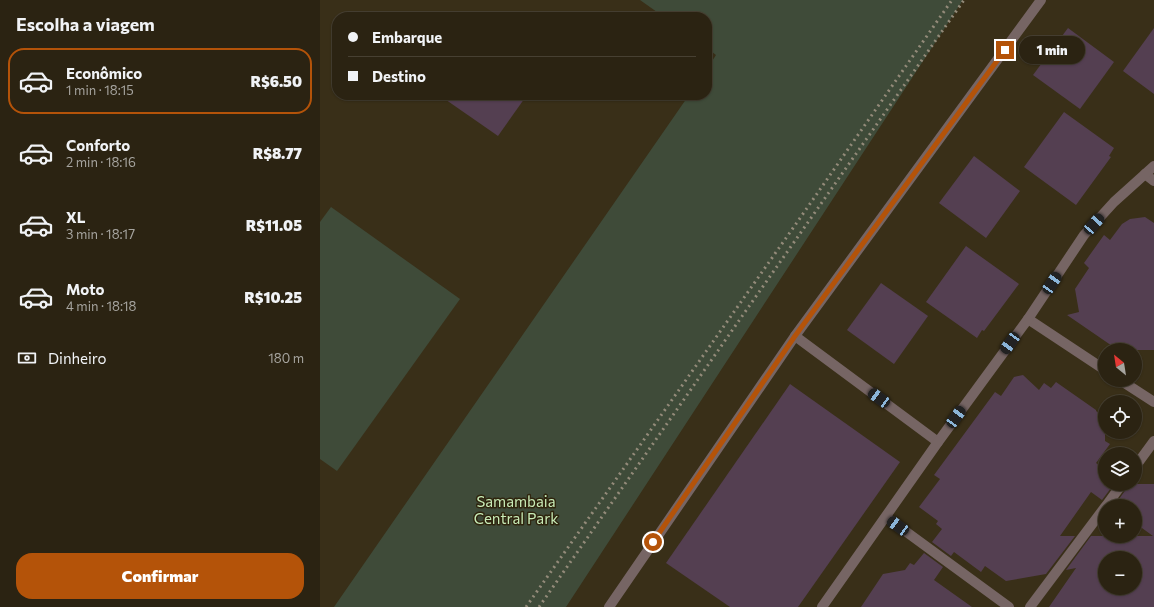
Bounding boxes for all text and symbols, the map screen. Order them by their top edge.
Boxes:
text: Escolha a viagem [16,13,155,35]
text: Embarque [372,28,442,46]
callout: 1 min [1019,36,1085,64]
route end [996,41,1014,59]
text: 1 min [1036,42,1068,58]
icon: car [18,63,54,99]
text: Econômico [66,64,142,82]
text: Destino [372,67,426,85]
text: R$6.50 [250,72,302,90]
text: 1 min · 18:15 [66,82,134,98]
icon: car [18,135,54,171]
text: Conforto [66,136,130,154]
text: R$8.77 [253,144,302,162]
text: 2 min · 18:16 [66,154,136,170]
icon: car [18,207,54,243]
text: XL [66,208,85,226]
car [1082,211,1106,237]
text: R$11.05 [246,216,302,234]
text: 3 min · 18:17 [66,226,135,242]
car [1040,270,1064,296]
icon: car [18,279,54,315]
text: Moto [66,280,105,298]
text: R$10.25 [244,288,302,306]
text: 4 min · 18:18 [66,298,136,314]
car [998,330,1022,356]
north arrow [1098,343,1142,387]
map controls [1098,343,1142,595]
icon: cash [16,347,38,369]
text: Dinheiro [48,349,107,367]
text: 180 m [268,350,304,366]
car [866,386,892,410]
button: locate [1098,395,1142,439]
car [944,404,968,430]
button: layers [1098,447,1142,491]
park label: Samambaia Central Park [474,492,558,527]
button: + [1098,499,1142,543]
car [885,514,911,538]
route start [644,533,662,551]
button: − [1098,551,1142,595]
button: Confirmar [16,553,304,599]

